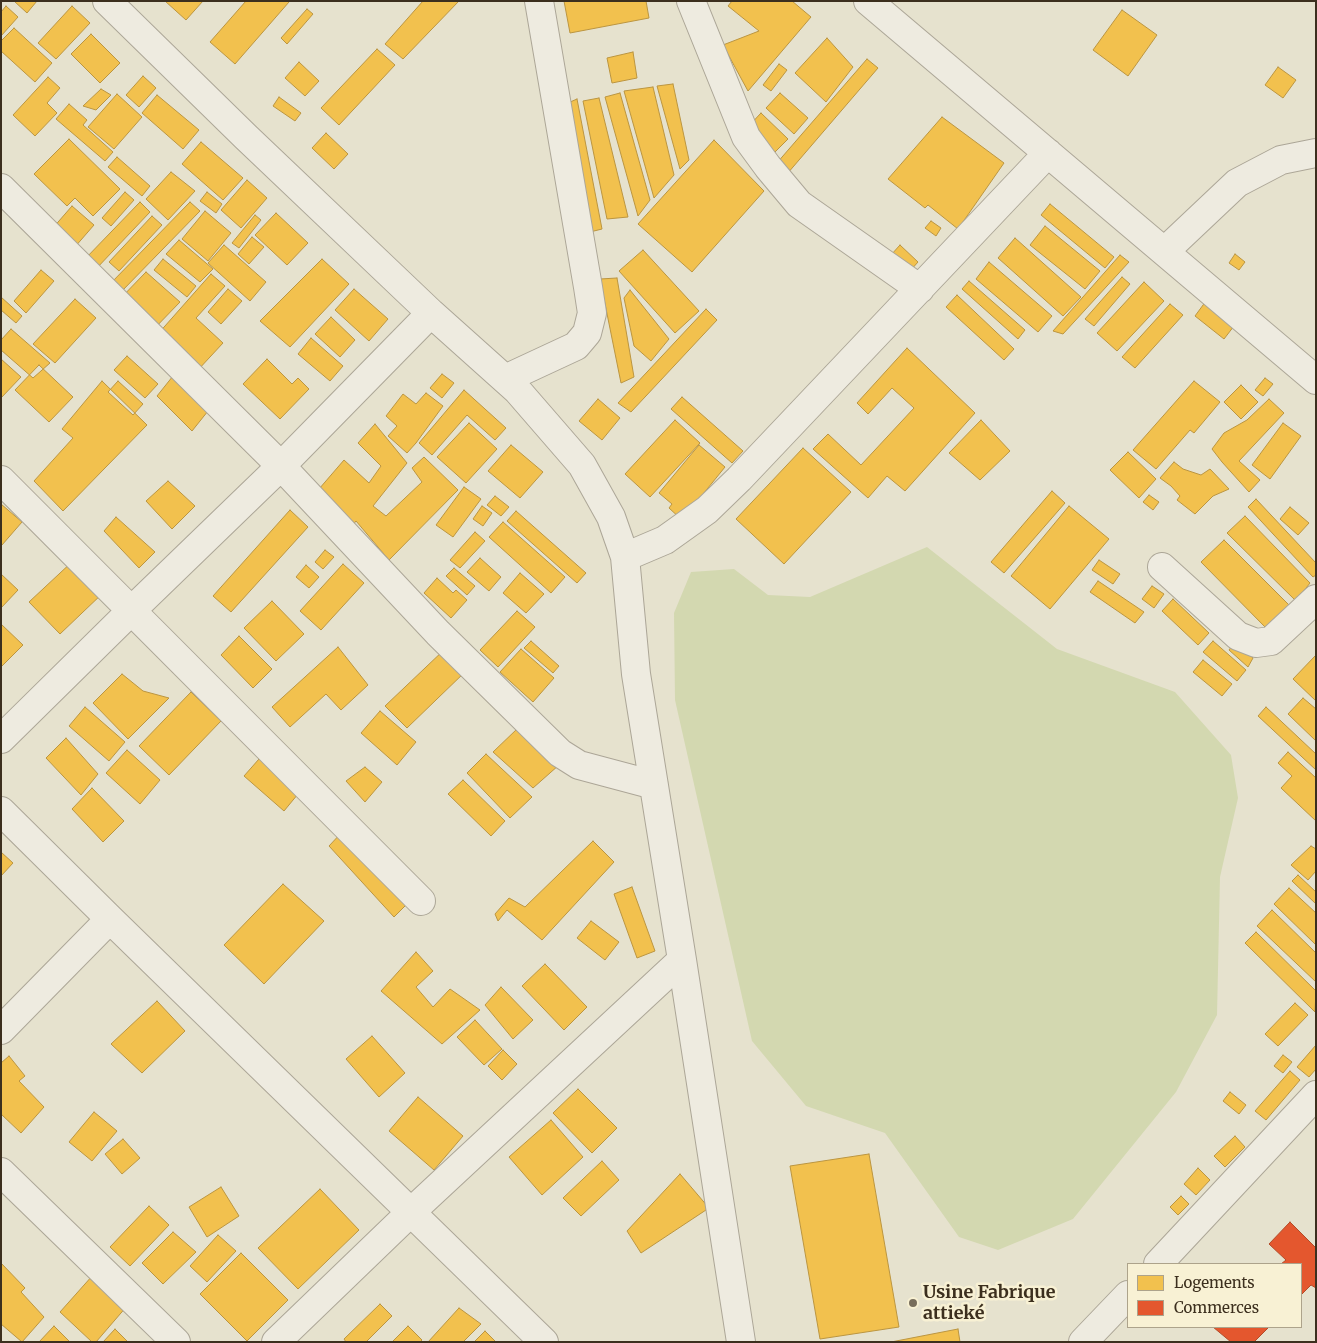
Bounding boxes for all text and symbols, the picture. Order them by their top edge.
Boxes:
legend [1127,1263,1302,1328]
text: Logements [1174,1273,1255,1292]
place label: Usine Fabrique attieké [923,1282,1055,1325]
marker: Usine Fabrique attieké [907,1297,919,1309]
text: Commerces [1174,1298,1259,1317]

